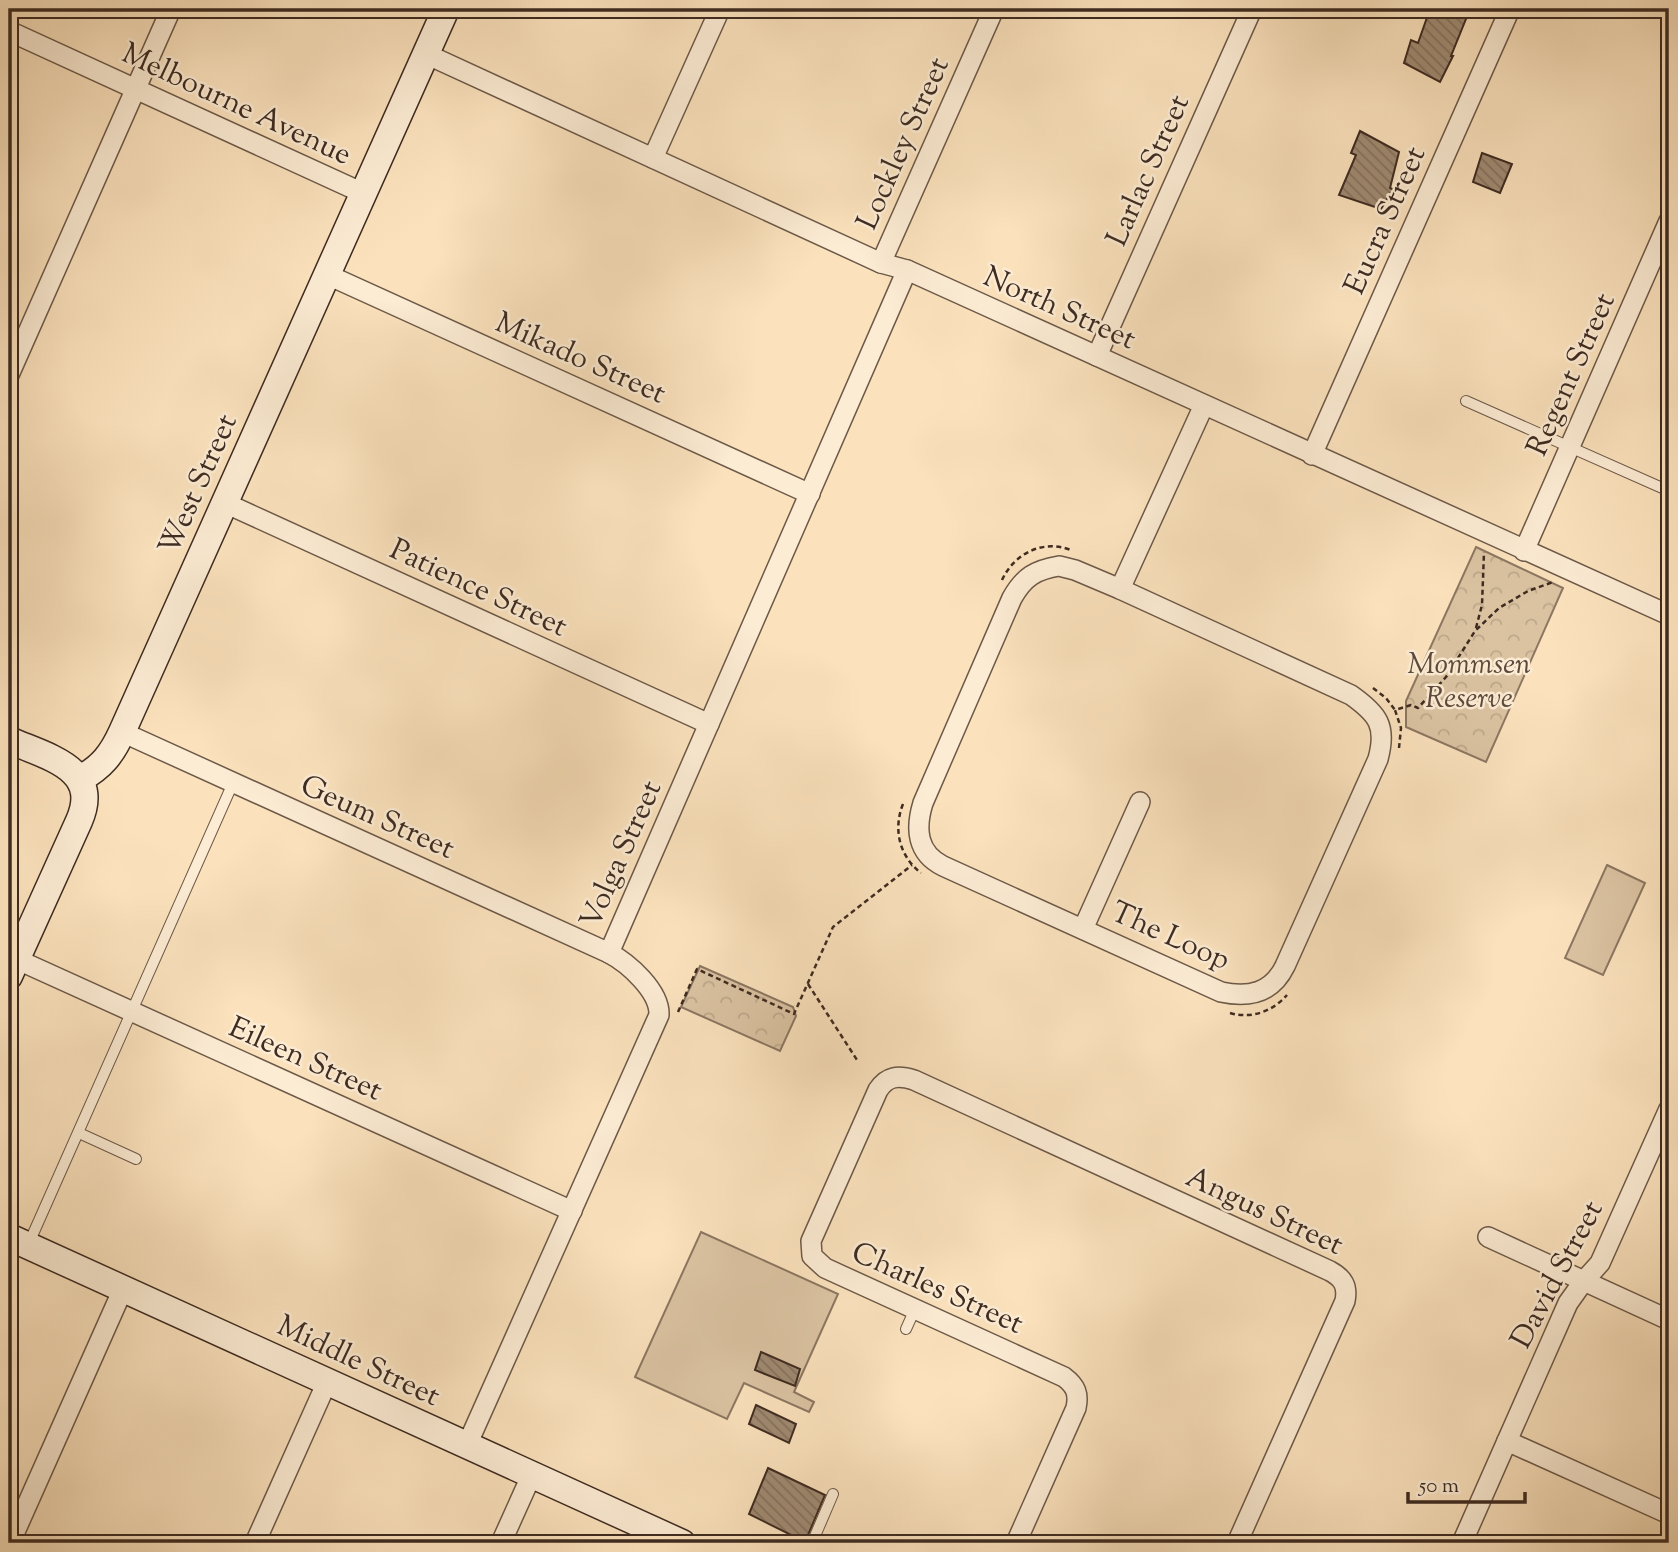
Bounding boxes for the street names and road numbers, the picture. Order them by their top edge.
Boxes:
street label: Melbourne Avenue [114,33,358,177]
street label: Lockley Street [847,51,961,237]
street label: Larlac Street [1097,88,1202,254]
street label: Eucra Street [1335,140,1438,302]
street label: North Street [976,257,1142,362]
street label: Regent Street [1517,286,1627,464]
street label: Mikado Street [488,302,672,416]
street label: West Street [149,408,249,562]
street label: Patience Street [382,529,574,649]
street label: Geum Street [293,765,461,871]
street label: Volga Street [571,774,674,936]
street label: The Loop [1104,892,1236,983]
street label: Eileen Street [221,1007,389,1113]
street label: Angus Street [1178,1157,1350,1268]
street label: David Street [1501,1194,1615,1357]
street label: Charles Street [844,1232,1030,1346]
street label: Middle Street [269,1306,447,1419]

